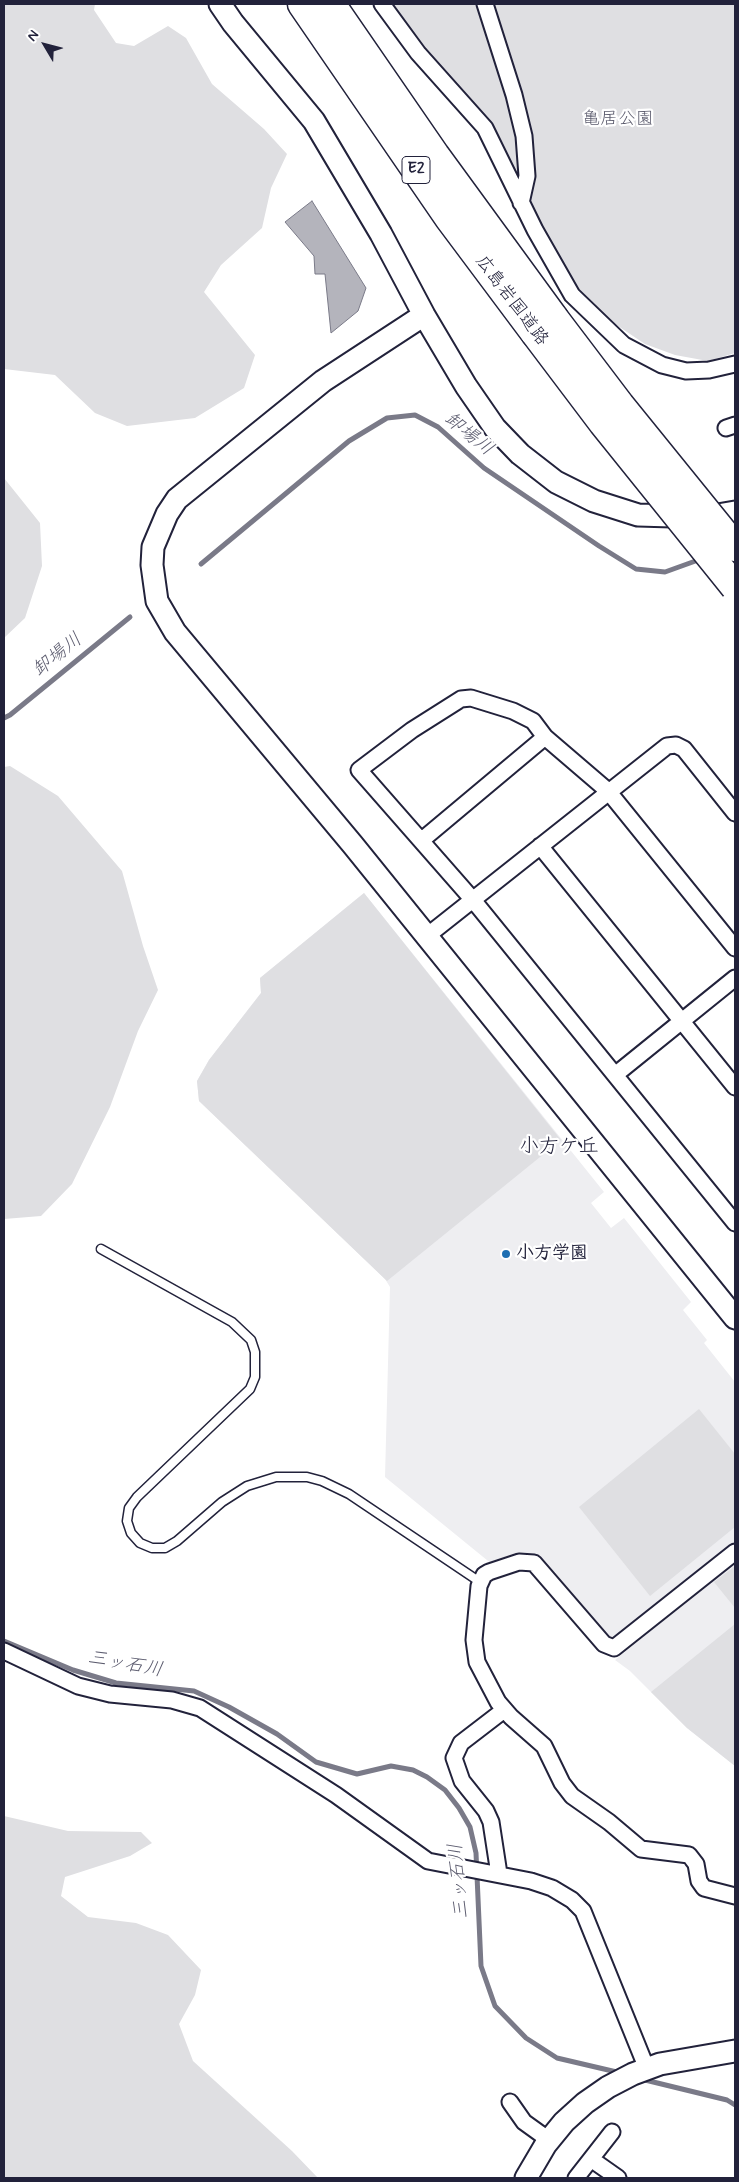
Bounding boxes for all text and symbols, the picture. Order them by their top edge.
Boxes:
north arrow [20,20,70,70]
text: N [23,27,43,45]
park label: 亀居公園 [582,109,654,131]
road number: E2 [402,156,430,184]
street label: 広島岩国道路 [470,251,552,351]
water label: 卸場川 [439,408,497,462]
water label: 卸場川 [29,629,87,683]
district label: 小方ケ丘 [519,1136,599,1160]
place label: 小方学園 [516,1243,588,1265]
marker: 小方学園 [500,1248,512,1260]
water label: 三ッ石川 [86,1647,164,1683]
water label: 三ッ石川 [445,1842,475,1920]

